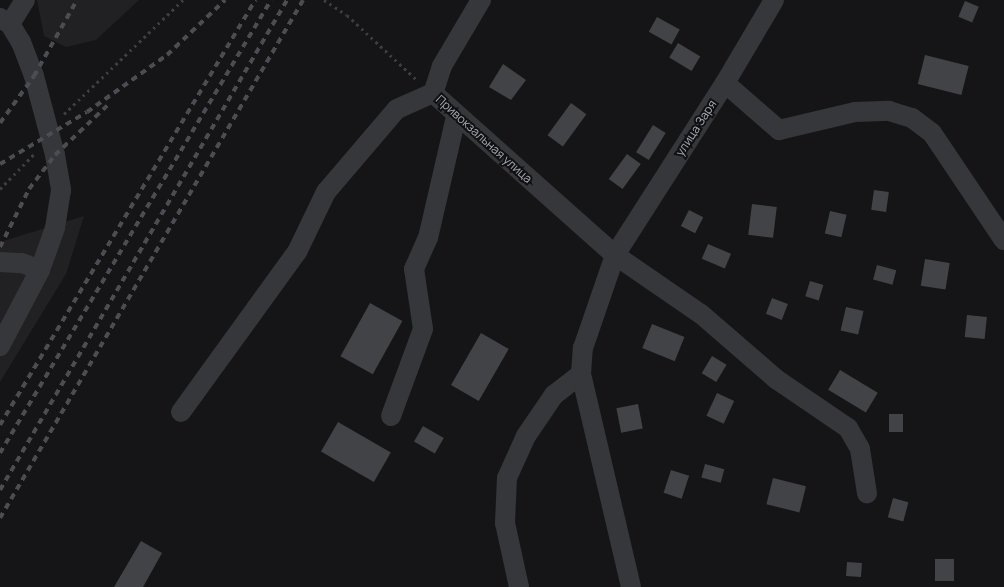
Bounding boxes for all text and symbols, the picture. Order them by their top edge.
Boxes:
street label: Привокзальная улица [433,92,535,186]
street label: улица Заря [673,97,719,159]

